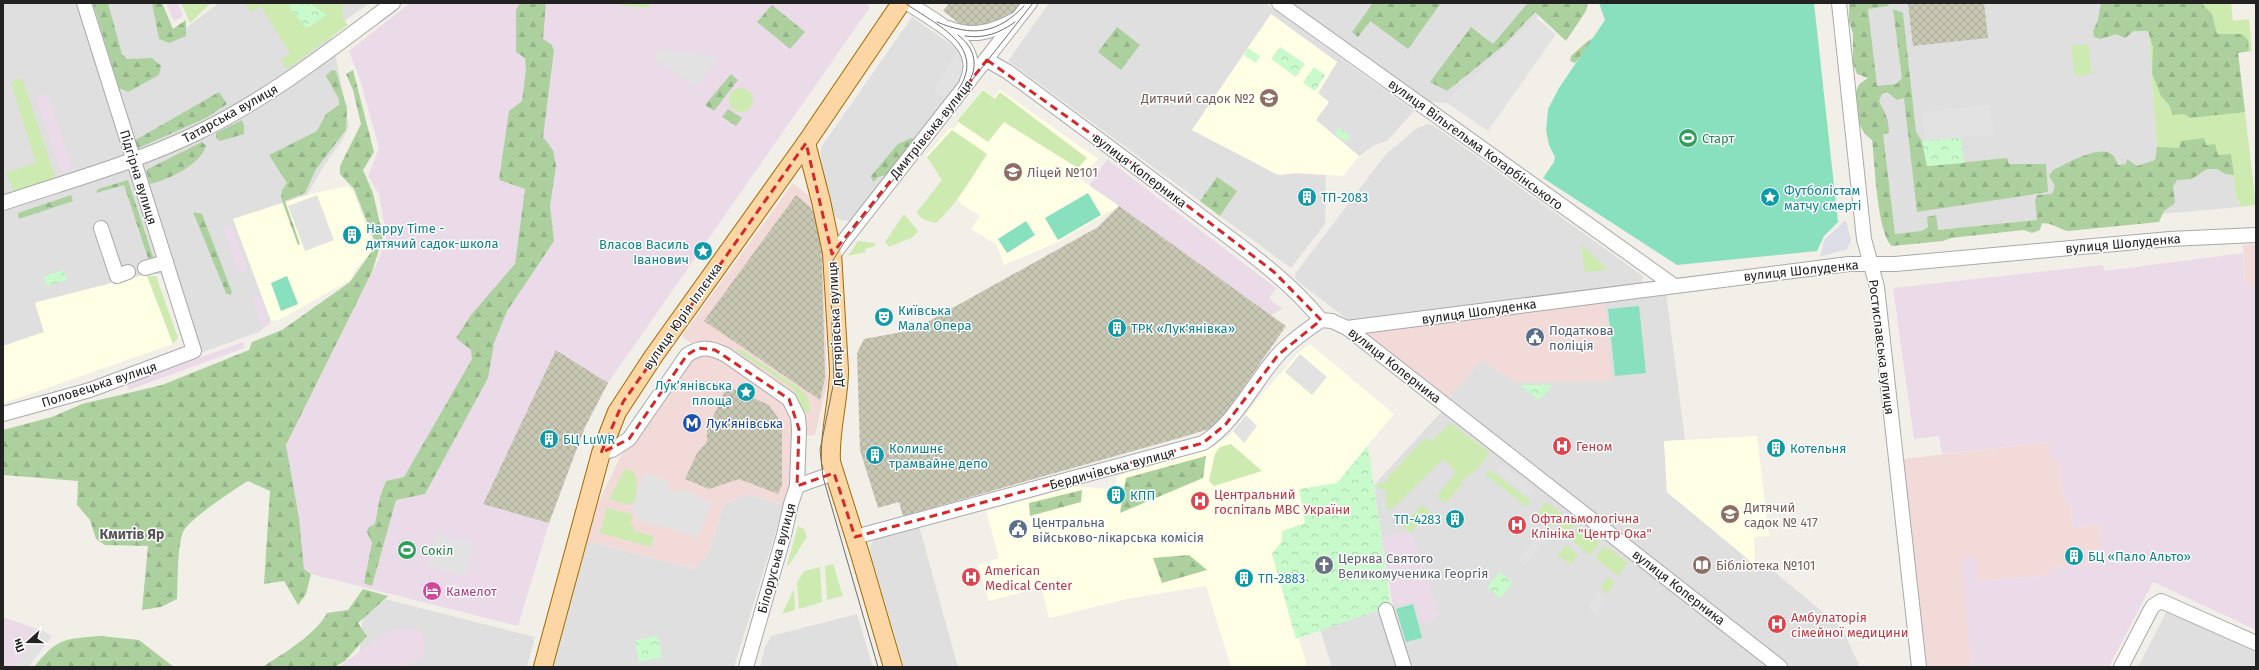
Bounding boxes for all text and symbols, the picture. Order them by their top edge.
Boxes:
street label: вулиця Вільгельма Котарбінського [1386,76,1566,213]
street label: Дмитрівська вулиця [886,77,976,182]
street label: Татарська вулиця [180,81,280,146]
school or university icon: Дитячий садок №2 [1258,87,1280,109]
place label: Дитячий садок №2 [1140,91,1255,106]
sports icon: Старт [1677,127,1699,149]
street label: Підгірна вулиця [117,128,160,226]
street label: вулиця Коперника [1090,130,1190,211]
place label: Старт [1702,131,1734,146]
school or university icon: Ліцей №101 [1002,161,1024,183]
place label: Ліцей №101 [1027,165,1098,180]
place label: Футболістам матчу смерті [1784,183,1861,213]
building icon: ТП-2083 [1296,186,1318,208]
place icon: Футболістам матчу смерті [1759,186,1781,208]
place label: ТП-2083 [1321,190,1368,205]
place label: Happy Time - дитячий садок-школа [366,221,499,251]
building icon: Happy Time - дитячий садок-школа [341,224,363,246]
street label: вулиця Шолуденка [2065,231,2181,256]
place label: Власов Василь Іванович [599,237,689,267]
place icon: Власов Василь Іванович [692,240,714,262]
street label: вулиця Шолуденка [1743,257,1859,284]
street label: вулиця Юрія Іллєнка [640,260,725,373]
street label: Дегтярівська вулиця [825,261,846,388]
street label: Ростиславська вулиця [1866,279,1897,416]
street label: вулиця Шолуденка [1421,296,1537,327]
place label: Київська Мала Опера [898,303,972,333]
theatre icon: Київська Мала Опера [873,306,895,328]
building icon: ТРК «Лук'янівка» [1106,317,1128,339]
place label: ТРК «Лук'янівка» [1131,321,1235,336]
place label: Податкова поліція [1549,323,1614,353]
street label: вулиця Коперника [1345,325,1444,406]
public building icon: Податкова поліція [1524,326,1546,348]
street label: Половецька вулиця [40,359,159,410]
place label: Лукʼянівська площа [655,378,732,408]
place icon: Лукʼянівська площа [735,381,757,403]
metro station icon: Лукʼянівська [681,412,703,434]
place label: Лукʼянівська [706,416,783,431]
building icon: БЦ LuWR [538,428,560,450]
place label: БЦ LuWR [563,432,615,447]
hospital icon: Геном [1551,435,1573,457]
building icon: Котельня [1765,437,1787,459]
place label: Геном [1576,439,1612,454]
place label: Колишнє трамвайне депо [889,441,988,471]
place label: Котельня [1790,441,1846,456]
building icon: Колишнє трамвайне депо [864,444,886,466]
street label: Бердичівська вулиця [1048,445,1176,492]
building icon: КПП [1105,484,1127,506]
place label: Центральний госпіталь МВС України [1214,487,1350,517]
place label: КПП [1130,488,1155,503]
hospital icon: Центральний госпіталь МВС України [1189,490,1211,512]
place label: Дитячий садок № 417 [1743,500,1818,530]
street label: Білоруська вулиця [755,501,798,615]
school or university icon: Дитячий садок № 417 [1719,503,1741,525]
building icon: ТП-4283 [1444,508,1466,530]
place label: Офтальмологічна Клініка "Центр Ока" [1531,511,1652,541]
place label: ТП-4283 [1394,512,1441,527]
hospital icon: Офтальмологічна Клініка "Центр Ока" [1506,514,1528,536]
place label: Центральна військово-лікарська комісія [1032,515,1204,545]
public building icon: Центральна військово-лікарська комісія [1007,518,1029,540]
district label: Кмитів Яр [100,526,164,543]
sports icon: Сокіл [396,539,418,561]
place label: Сокіл [421,543,454,558]
building icon: БЦ «Пало Альто» [2063,545,2085,567]
street label: вулиця Коперника [1629,547,1728,628]
place label: БЦ «Пало Альто» [2088,549,2191,564]
place label: Церква Святого Великомученика Георгія [1338,551,1488,581]
church icon: Церква Святого Великомученика Георгія [1313,554,1335,576]
library icon: Бібліотека №101 [1691,554,1713,576]
place label: Бібліотека №101 [1716,558,1815,573]
place label: American Medical Center [985,563,1072,593]
hospital icon: American Medical Center [960,566,982,588]
building icon: ТП-2883 [1233,567,1255,589]
place label: ТП-2883 [1258,571,1305,586]
hotel icon: Камелот [421,580,443,602]
place label: Камелот [446,584,497,599]
place label: Амбулаторія сімейної медицини [1791,610,1909,640]
hospital icon: Амбулаторія сімейної медицини [1766,613,1788,635]
north arrow [8,622,48,662]
text: Пн [11,637,28,654]

